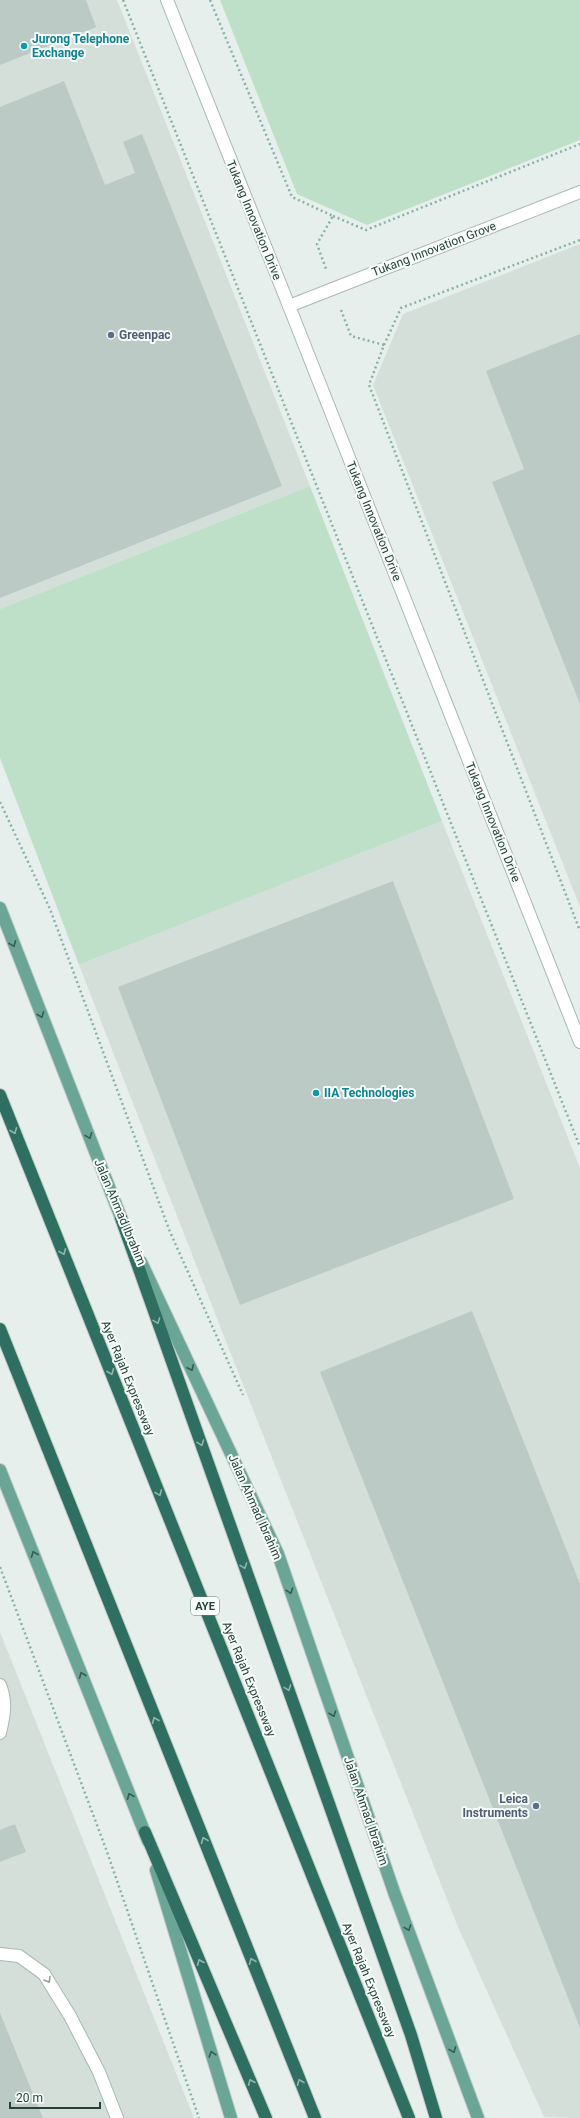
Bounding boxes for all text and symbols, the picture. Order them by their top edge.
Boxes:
place label: Jurong Telephone Exchange [32,32,130,60]
marker: Jurong Telephone Exchange [19,41,29,51]
street label: Tukang Innovation Drive [224,158,284,282]
street label: Tukang Innovation Grove [370,219,498,279]
place label: Greenpac [119,328,171,342]
marker: Greenpac [106,330,116,340]
street label: Tukang Innovation Drive [344,459,404,583]
street label: Tukang Innovation Drive [463,760,523,884]
one-way arrow [9,940,17,947]
one-way arrow [37,1011,45,1018]
place label: IIA Technologies [324,1086,414,1100]
marker: IIA Technologies [311,1088,321,1098]
one-way arrow [10,1127,18,1134]
one-way arrow [84,1132,92,1139]
street label: Jalan Ahmad Ibrahim [91,1157,149,1267]
one-way arrow [58,1248,66,1255]
one-way arrow [153,1317,161,1324]
street label: Ayer Rajah Expressway [99,1318,158,1438]
one-way arrow [186,1363,194,1371]
one-way arrow [106,1368,114,1376]
one-way arrow [196,1440,205,1447]
street label: Jalan Ahmad Ibrahim [225,1452,285,1562]
one-way arrow [155,1490,163,1497]
one-way arrow [30,1551,38,1558]
one-way arrow [240,1562,248,1569]
one-way arrow [286,1588,294,1595]
road number: AYE [191,1597,219,1615]
street label: Ayer Rajah Expressway [220,1619,279,1739]
one-way arrow [79,1672,87,1680]
one-way arrow [283,1685,292,1692]
one-way arrow [328,1711,337,1718]
one-way arrow [152,1716,160,1723]
street label: Jalan Ahmad Ibrahim [341,1755,391,1867]
one-way arrow [127,1792,135,1799]
place label: Leica Instruments [463,1792,529,1820]
marker: Leica Instruments [531,1801,541,1811]
one-way arrow [200,1837,208,1844]
street label: Ayer Rajah Expressway [340,1920,399,2040]
one-way arrow [403,1925,411,1932]
one-way arrow [248,1958,256,1965]
one-way arrow [197,1959,205,1966]
one-way arrow [44,1976,51,1983]
one-way arrow [448,2047,456,2054]
one-way arrow [208,2051,217,2058]
one-way arrow [297,2078,305,2085]
one-way arrow [248,2079,256,2087]
scale bar [10,2084,100,2110]
text: 20 m [16,2091,43,2105]

